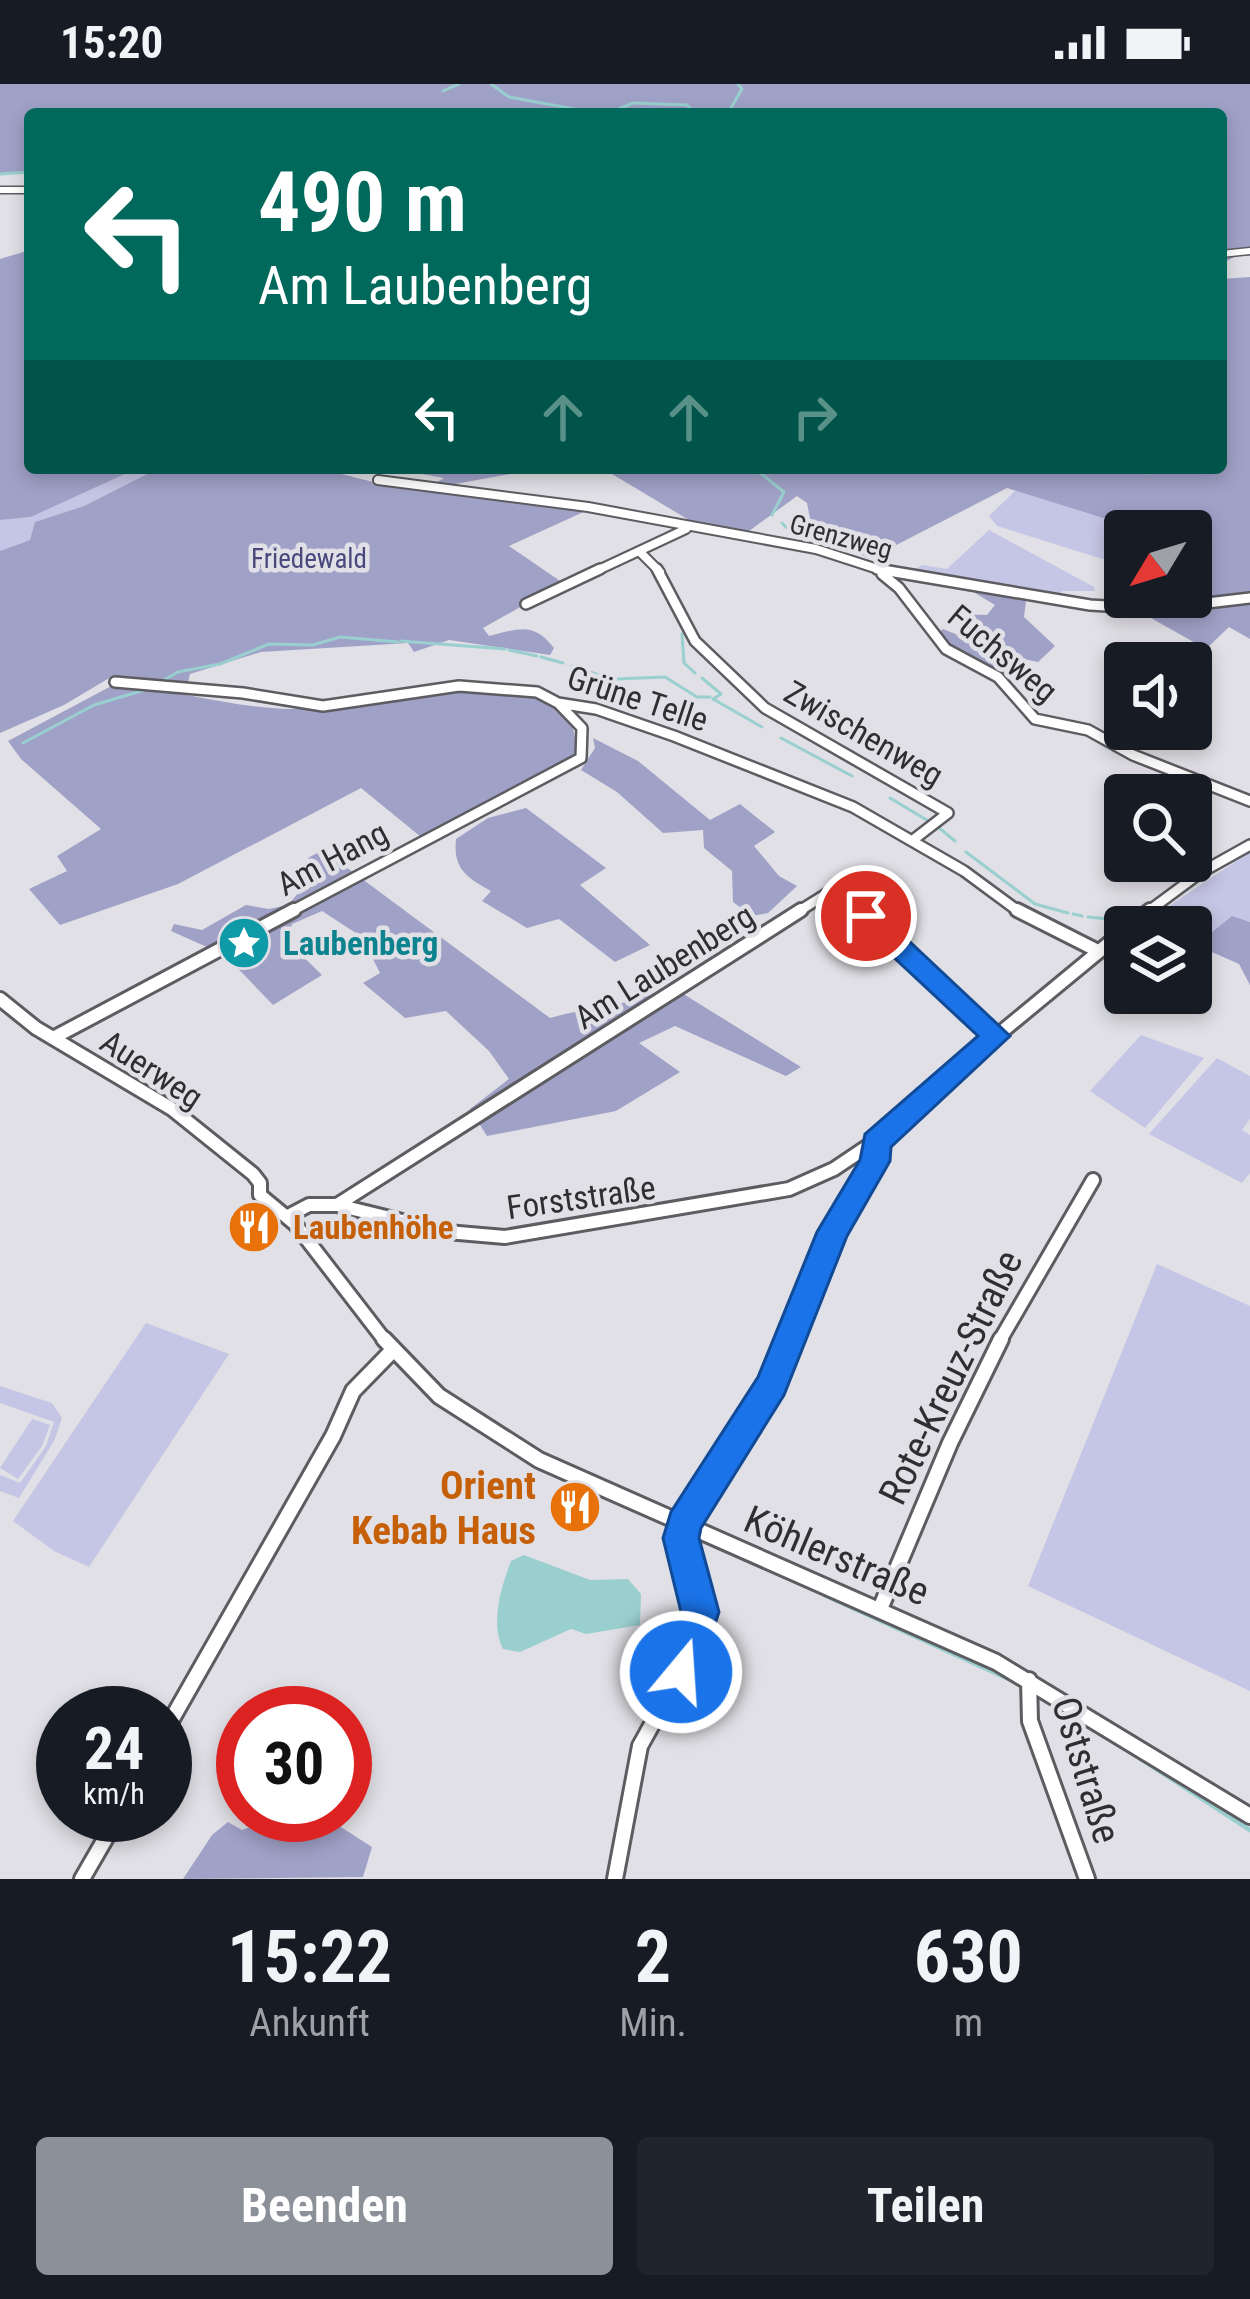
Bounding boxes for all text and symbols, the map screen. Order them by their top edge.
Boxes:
text: 15:20 [60,16,163,69]
text: 490 m [258,153,467,252]
icon: left [60,156,216,312]
text: Am Laubenberg [258,254,592,317]
icon: left [404,384,470,450]
icon: ahead [530,384,596,450]
icon: ahead [656,384,722,450]
icon: right [782,384,848,450]
street label: Grenzweg [786,508,896,566]
north arrow [1104,510,1212,618]
map controls [1104,510,1212,1014]
park label: Friedewald [251,543,367,575]
street label: Fuchsweg [940,596,1065,710]
button: sound [1104,642,1212,750]
street label: Grüne Telle [563,657,713,740]
street label: Zwischenweg [777,672,950,795]
button: search [1104,774,1212,882]
street label: Am Hang [270,813,394,904]
pin [815,865,917,967]
icon: arrive [833,883,899,949]
street label: Am Laubenberg [567,896,761,1037]
button: layers [1104,906,1212,1014]
place icon: Laubenberg [216,915,272,971]
place label: Laubenberg [283,924,438,963]
street label: Auerweg [93,1022,210,1117]
street label: Forststraße [504,1168,658,1227]
restaurant icon: Laubenhöhe [226,1199,282,1255]
place label: Laubenhöhe [293,1208,454,1247]
street label: Rote-Kreuz-Straße [870,1243,1032,1512]
place label: Orient Kebab Haus [351,1463,536,1554]
restaurant icon: Orient Kebab Haus [547,1479,603,1535]
street label: Köhlerstraße [737,1496,936,1615]
position arrow [618,1609,744,1735]
speed limit sign: 30 [216,1686,372,1842]
street label: Oststraße [1042,1692,1130,1849]
text: 24 [84,1713,144,1784]
text: km/h [83,1776,145,1811]
text: 15:22 [227,1915,392,2000]
text: 2 [635,1915,671,2000]
text: 630 [914,1915,1023,2000]
text: Ankunft [249,2000,370,2046]
text: Min. [619,2000,687,2046]
text: m [954,2000,983,2046]
button: Beenden [36,2137,613,2275]
button: Teilen [637,2137,1214,2275]

